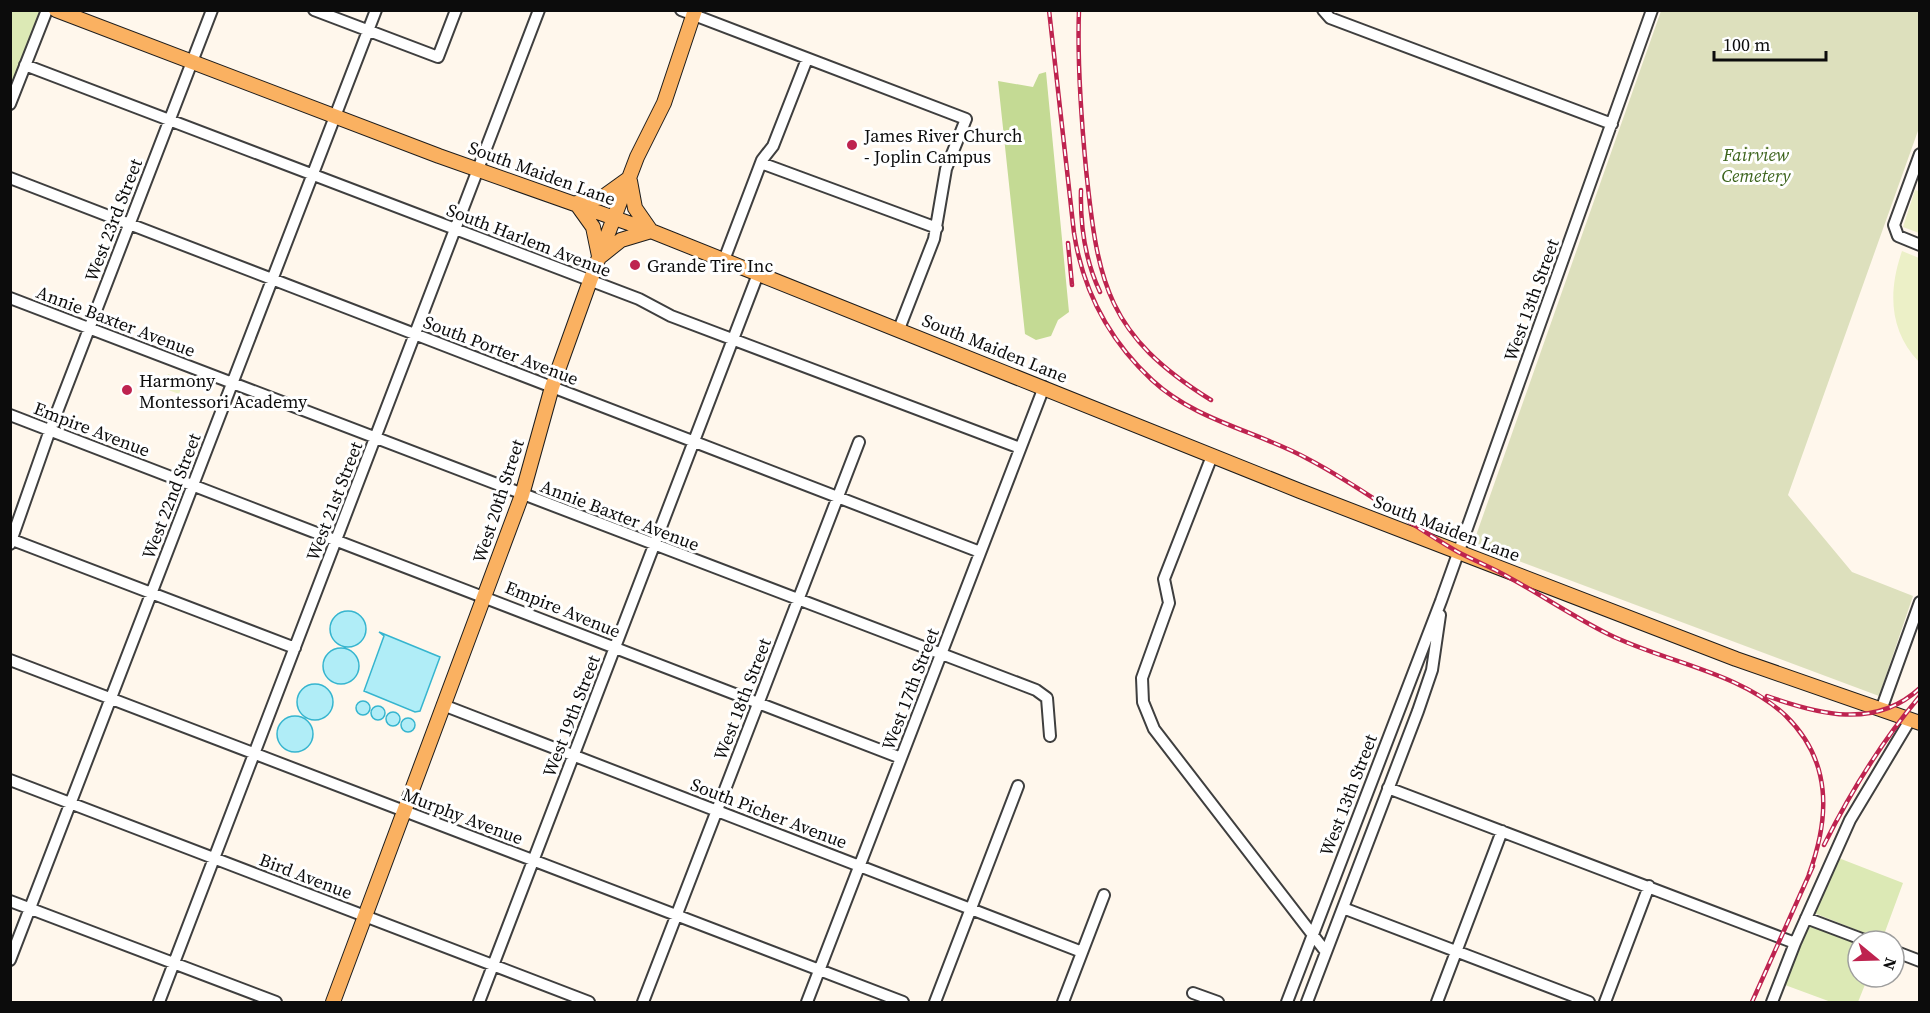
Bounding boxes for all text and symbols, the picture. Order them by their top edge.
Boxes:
scale bar [1714,24,1826,62]
text: 100 m [1723,32,1770,57]
place label: James River Church - Joplin Campus [863,123,1023,169]
street label: South Maiden Lane [465,135,619,211]
marker: James River Church - Joplin Campus [845,138,859,152]
park label: Fairview Cemetery [1721,142,1791,188]
street label: West 23rd Street [78,155,148,285]
street label: South Harlem Avenue [443,197,615,283]
street label: West 13th Street [1497,235,1565,365]
place label: Grande Tire Inc [647,253,774,278]
marker: Grande Tire Inc [628,258,642,272]
street label: Annie Baxter Avenue [33,279,199,363]
street label: South Maiden Lane [918,307,1072,389]
street label: South Porter Avenue [420,309,582,391]
place label: Harmony Montessori Academy [139,368,308,414]
marker: Harmony Montessori Academy [120,383,134,397]
street label: Empire Avenue [30,395,154,463]
street label: West 22nd Street [136,429,207,563]
street label: West 20th Street [466,436,530,566]
street label: West 21st Street [300,438,368,564]
street label: Annie Baxter Avenue [537,473,703,557]
street label: South Maiden Lane [1370,489,1524,567]
street label: Empire Avenue [501,574,625,644]
street label: West 17th Street [875,624,945,753]
street label: West 18th Street [707,634,777,763]
street label: West 19th Street [536,651,606,780]
street label: West 13th Street [1313,730,1383,859]
street label: South Picher Avenue [687,772,851,854]
street label: Murphy Avenue [399,782,527,850]
street label: Bird Avenue [256,847,356,905]
north arrow [1846,929,1906,989]
text: N [1878,955,1902,973]

